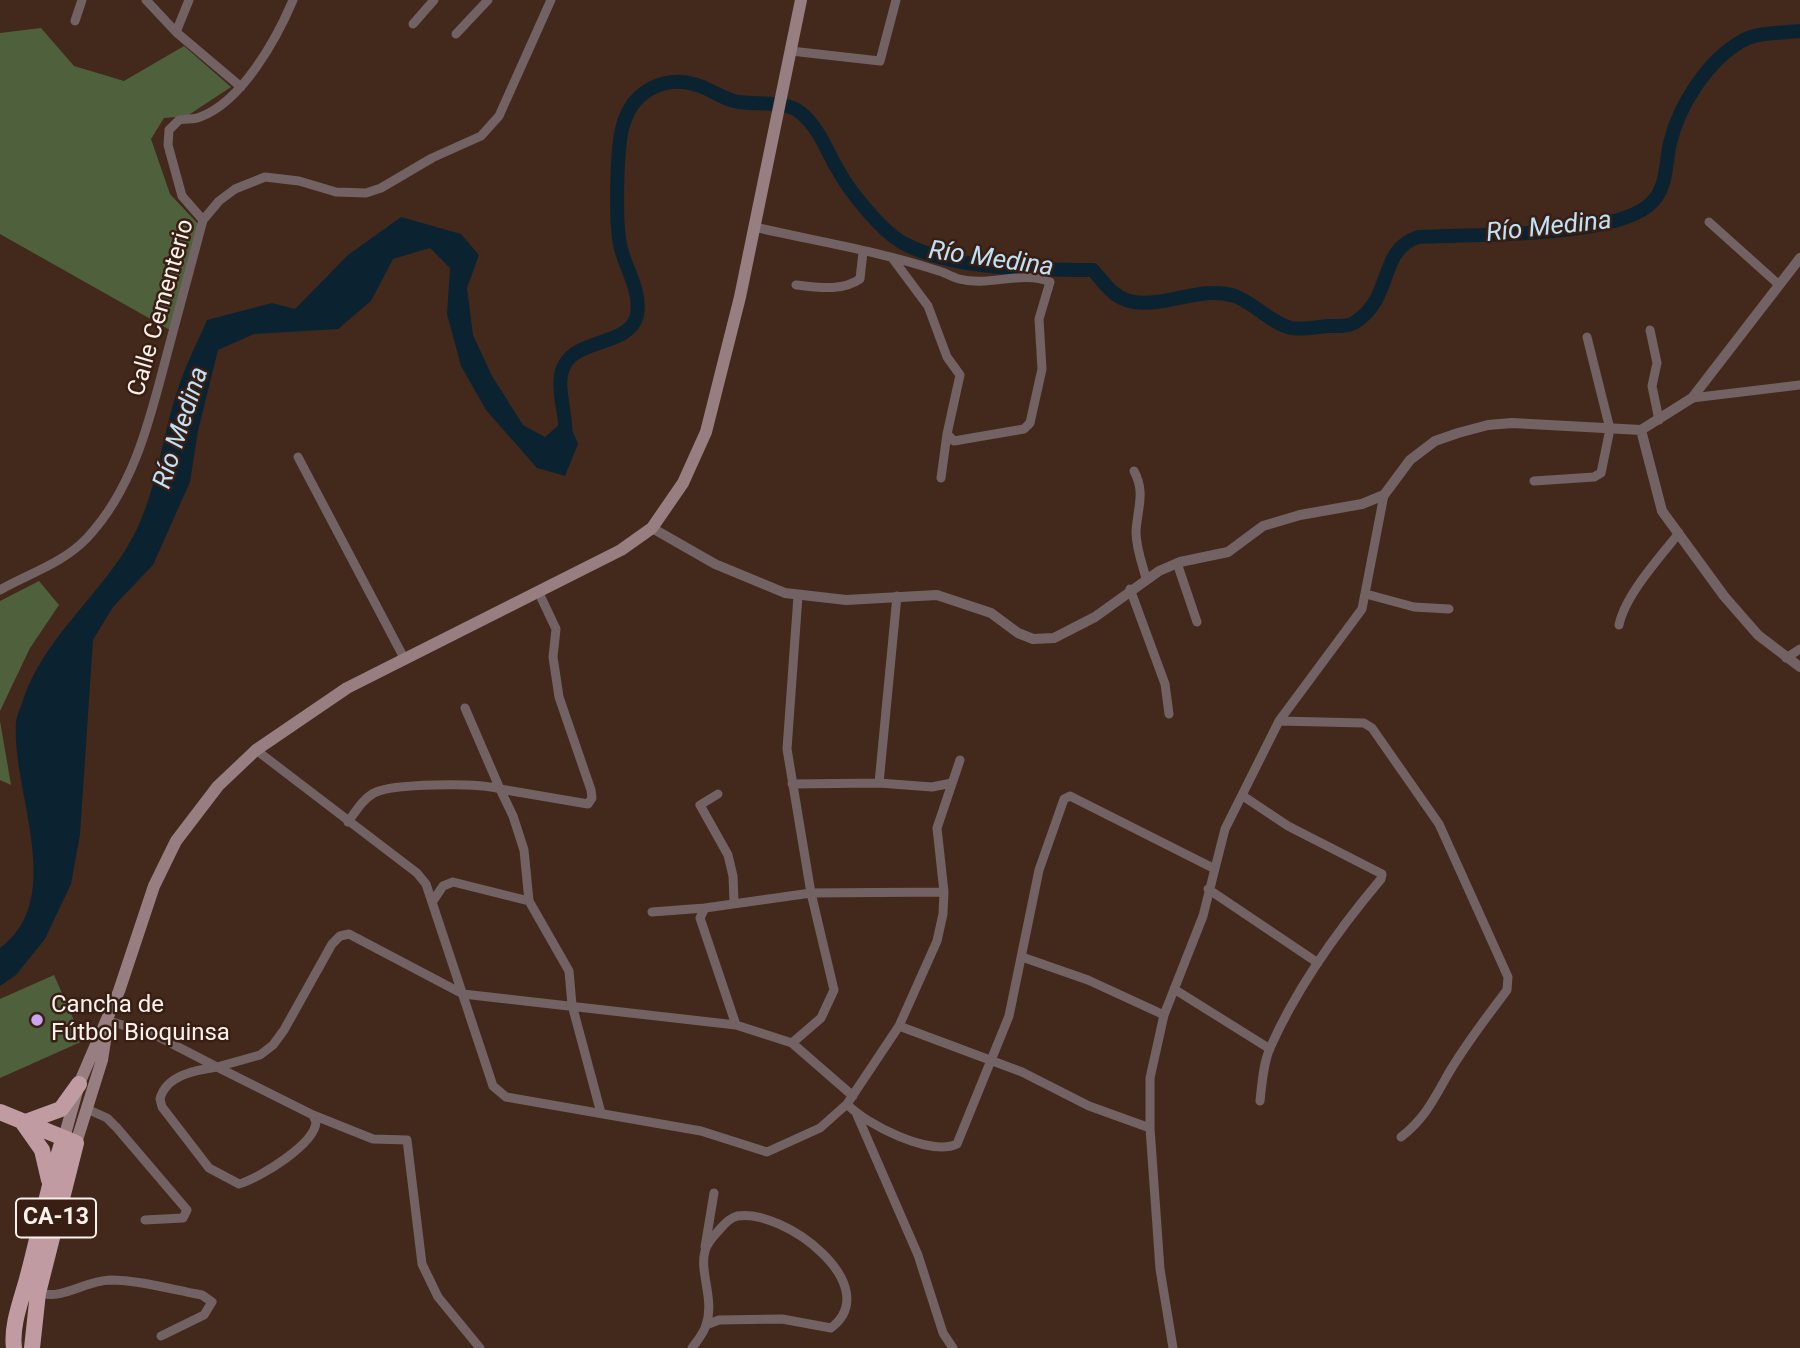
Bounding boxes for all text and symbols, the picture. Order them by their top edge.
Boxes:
water label: Río Medina [1485,206,1613,250]
street label: Calle Cementerio [123,216,201,400]
water label: Río Medina [926,236,1056,284]
water label: Río Medina [148,363,216,493]
place label: Cancha de Fútbol Bioquinsa [51,992,230,1048]
marker: Cancha de Fútbol Bioquinsa [29,1012,45,1028]
road number: CA-13 [16,1198,96,1238]

